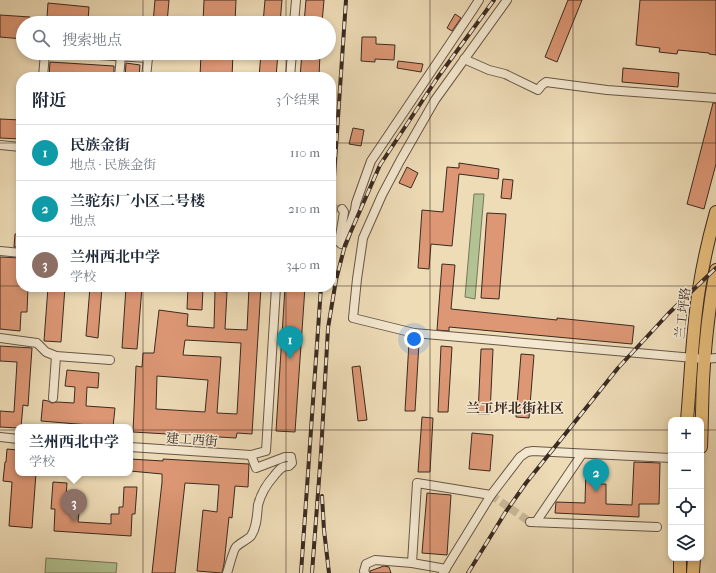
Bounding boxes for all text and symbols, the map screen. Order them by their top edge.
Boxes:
search box [16,16,336,60]
icon: search [30,27,52,49]
text: 搜索地点 [62,31,122,49]
text: 附近 [32,90,66,110]
text: 3个结果 [276,92,320,107]
text: 民族金街 [70,136,130,154]
text: 1 [43,145,47,160]
text: 110 m [290,145,320,160]
text: 地点 · 民族金街 [70,157,156,172]
text: 兰驼东厂小区二号楼 [70,192,205,210]
text: 2 [42,201,48,216]
text: 210 m [288,201,320,216]
text: 地点 [70,213,96,228]
text: 兰州西北中学 [70,248,160,266]
text: 3 [42,257,48,272]
text: 340 m [286,257,320,272]
text: 学校 [70,269,96,284]
street label: 兰工坪路 [672,286,693,340]
pin: 1 [277,326,303,359]
your location [404,329,424,349]
district label: 兰工坪北街社区 [466,400,564,417]
map controls [668,417,704,561]
button: + [668,417,704,453]
popup [15,424,133,476]
street label: 建工西街 [165,430,218,449]
text: 兰州西北中学 [29,433,119,451]
button: − [668,453,704,489]
text: 学校 [29,454,55,469]
pin: 2 [583,459,609,492]
pin: 3 [61,489,87,522]
button: locate [668,489,704,525]
button: layers [668,525,704,561]

